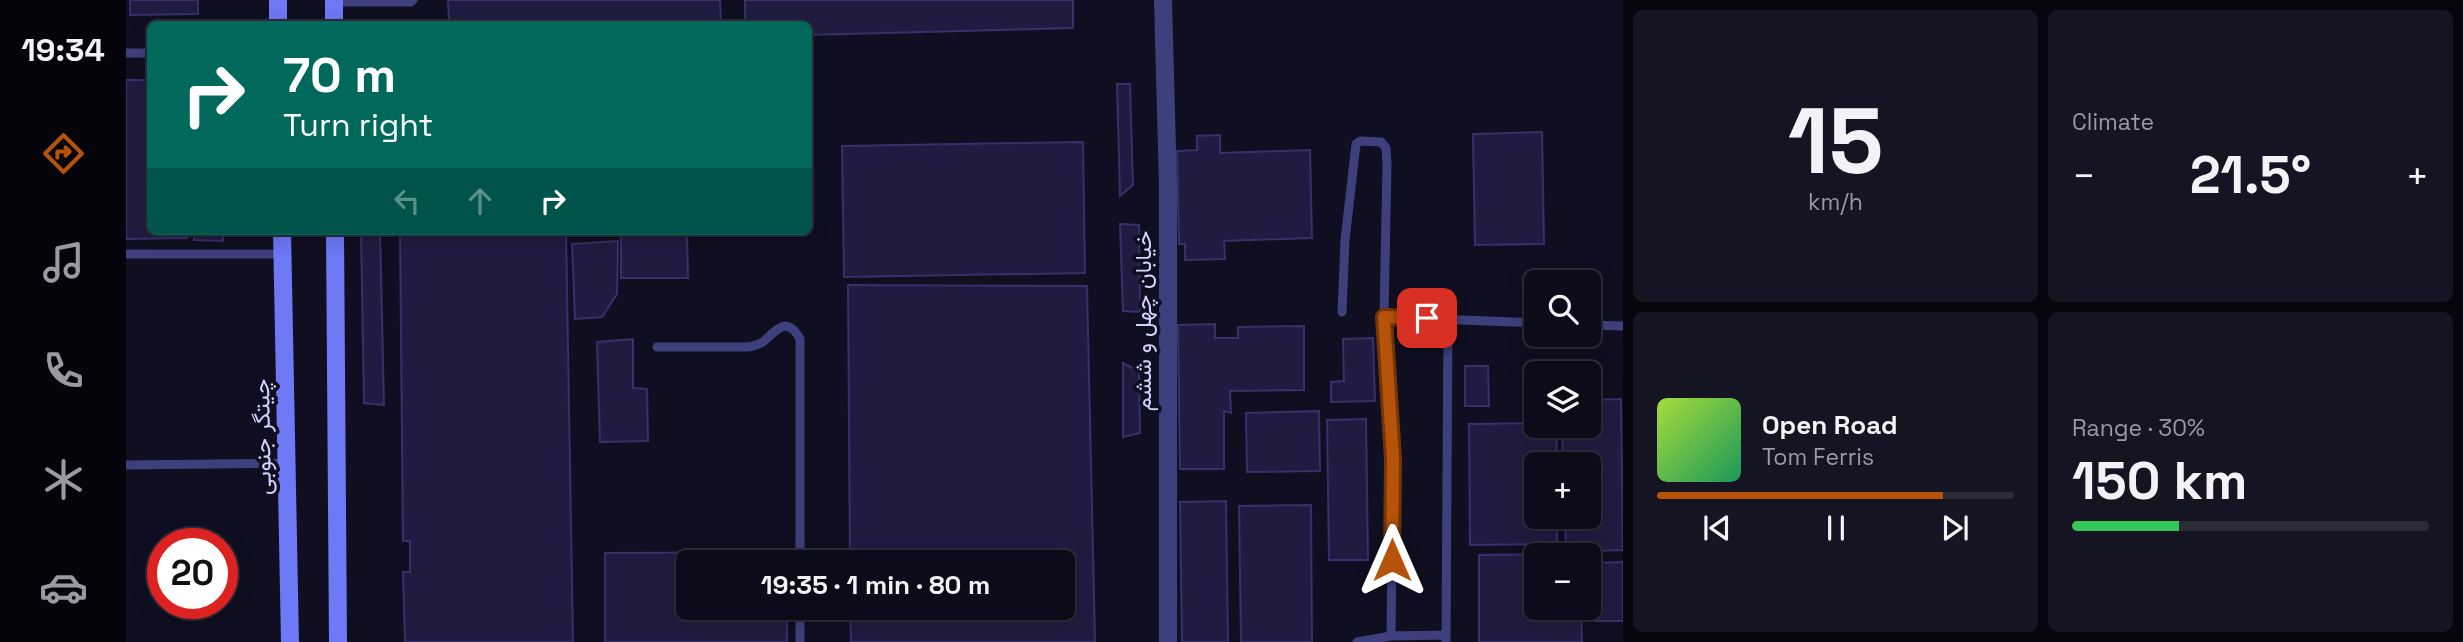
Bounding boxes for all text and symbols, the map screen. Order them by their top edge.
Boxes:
text: 19:34 [21,30,105,70]
text: 70 m [283,44,396,106]
icon: right [168,49,259,140]
text: 15 [1788,83,1883,200]
text: Turn right [283,105,433,145]
text: Climate [2072,107,2154,137]
icon: directions [39,129,88,178]
text: 21.5° [2190,142,2311,208]
text: − [2072,152,2096,200]
text: + [2405,152,2429,200]
icon: left [388,182,426,220]
icon: ahead [461,182,499,220]
icon: right [534,182,572,220]
text: km/h [1808,187,1863,217]
street label: خیابان چهل و ششم [1128,231,1159,411]
icon: music [39,238,88,287]
map controls [1524,270,1601,620]
button: search [1524,270,1601,347]
pin [1397,288,1457,348]
icon: arrive [1408,299,1446,337]
icon: phone [39,346,88,395]
button: layers [1524,361,1601,438]
street label: چیتگر جنوبی [246,379,279,495]
text: Open Road [1762,408,1898,442]
text: Range · 30% [2072,413,2205,443]
text: Tom Ferris [1762,442,1874,472]
text: 150 km [2072,448,2247,514]
button: + [1524,452,1601,529]
icon: climate [39,455,88,504]
icon: previous [1698,509,1736,547]
icon: pause [1817,509,1855,547]
icon: next [1936,509,1974,547]
position arrow [1355,523,1429,597]
speed limit sign: 20 [147,528,238,619]
button: − [1524,543,1601,620]
icon: car [39,563,88,612]
text: 19:35 · 1 min · 80 m [761,568,990,602]

